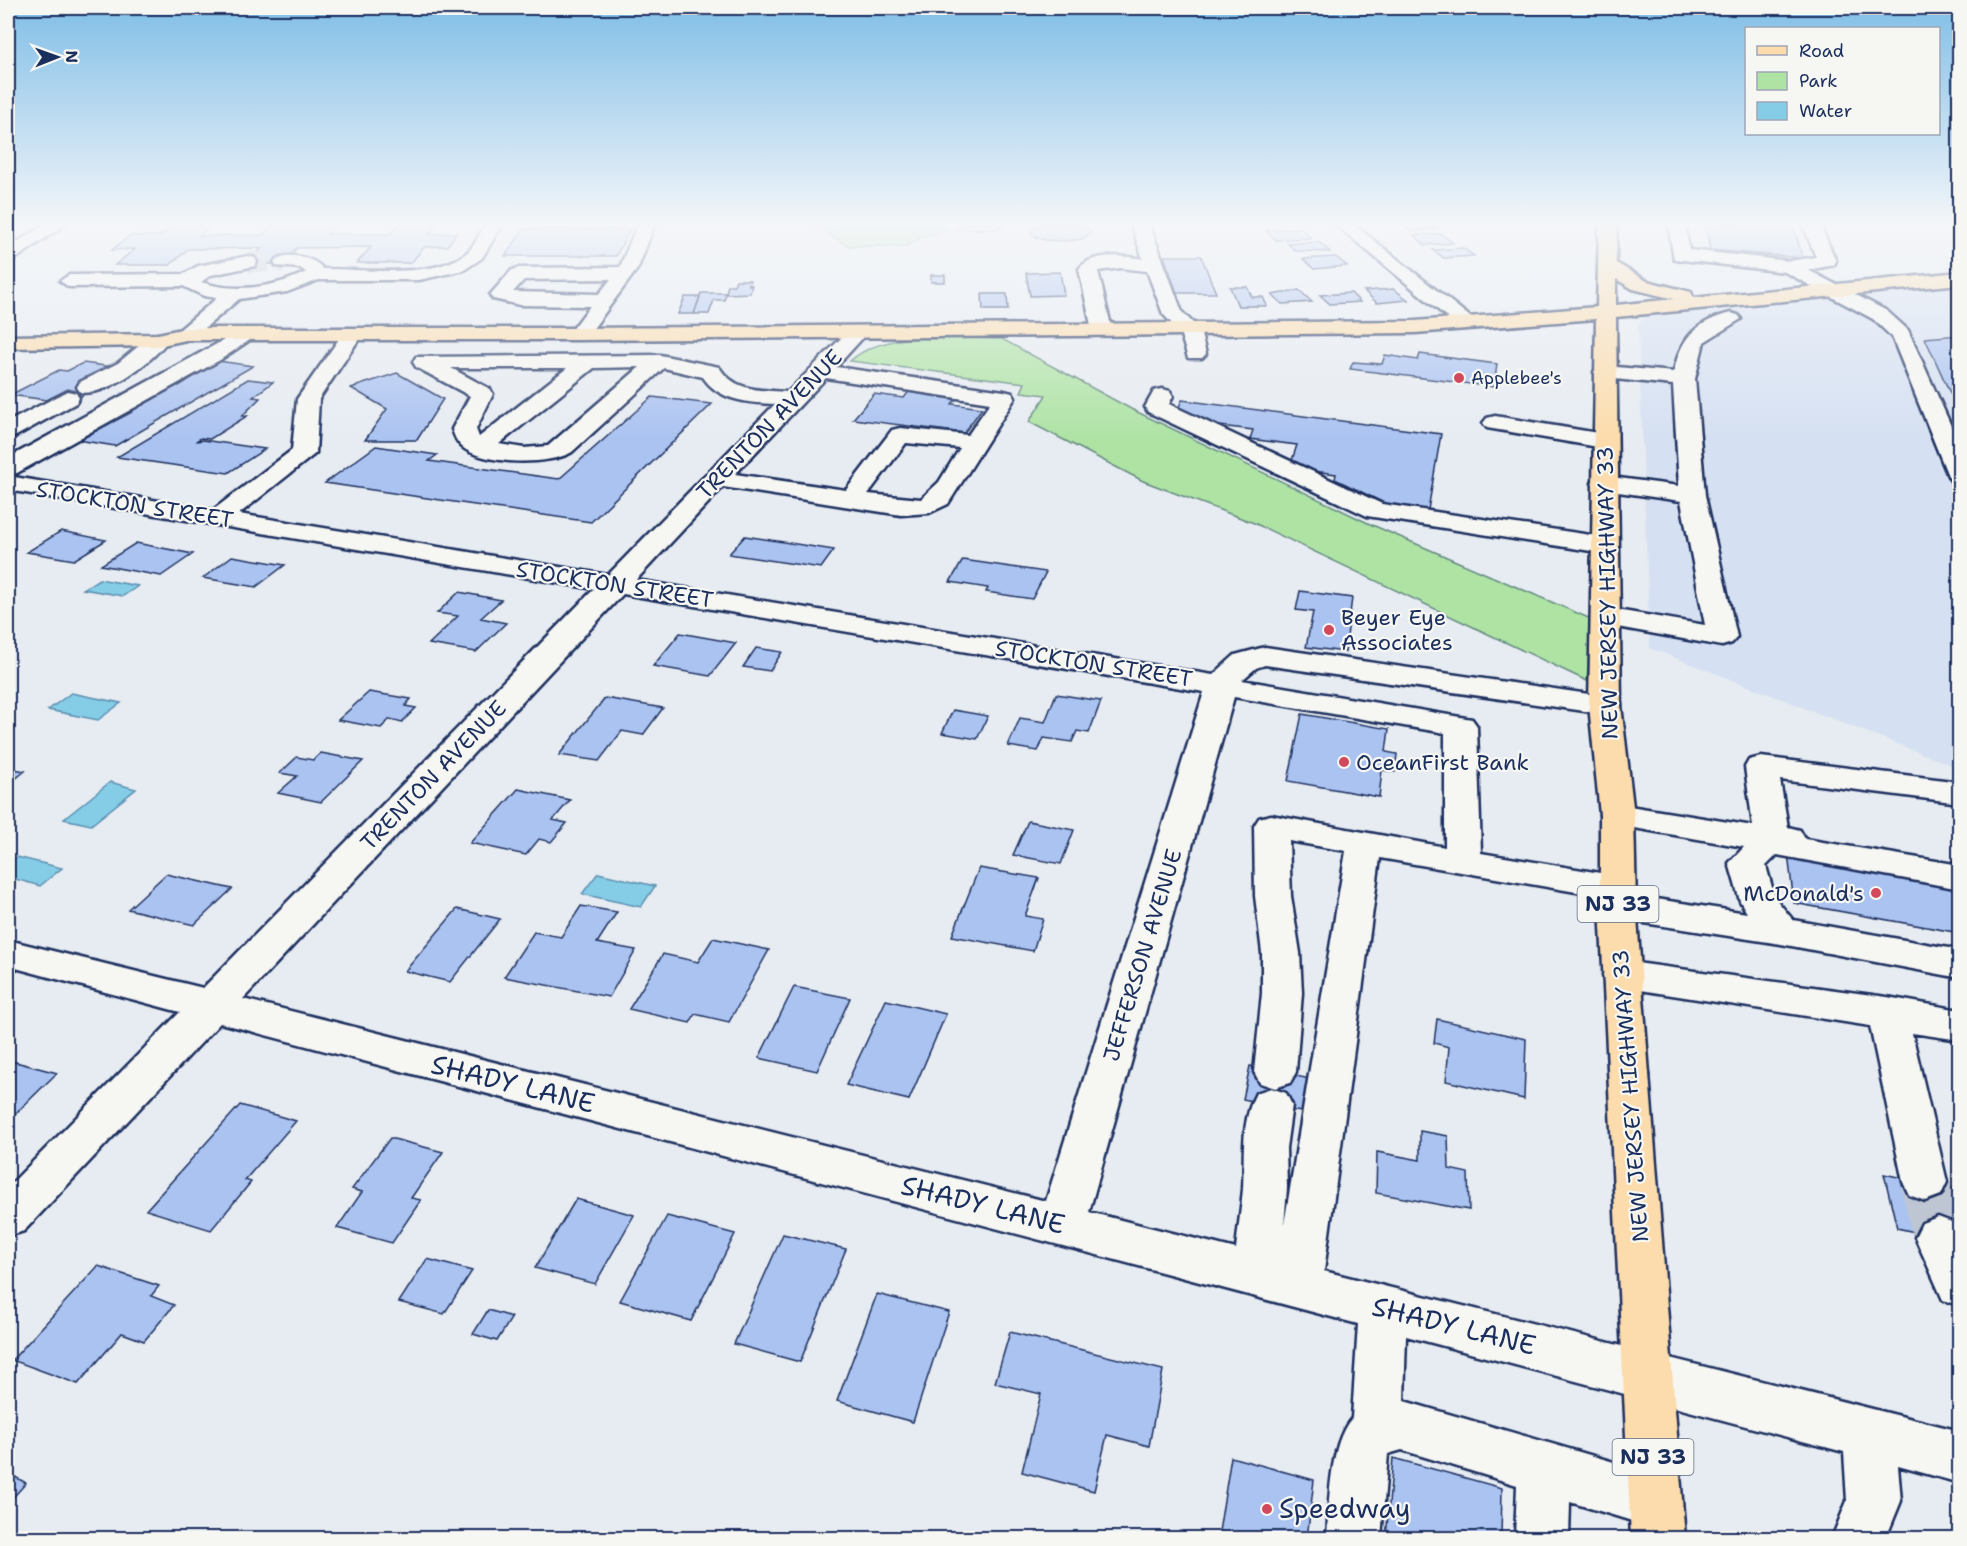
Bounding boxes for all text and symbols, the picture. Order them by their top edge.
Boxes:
north arrow [27,27,87,87]
legend [1745,27,1940,135]
text: Road [1799,39,1844,63]
text: N [61,50,82,63]
text: Park [1799,69,1838,93]
text: Water [1799,99,1852,123]
street label: TRENTON AVENUE [690,343,849,506]
place label: Applebee's [1471,366,1562,390]
marker: Applebee's [1452,371,1466,385]
street label: NEW JERSEY HIGHWAY 33 [1590,446,1625,740]
street label: STOCKTON STREET [34,475,236,534]
street label: STOCKTON STREET [514,555,716,614]
place label: Beyer Eye Associates [1341,603,1453,657]
marker: Beyer Eye Associates [1322,623,1336,637]
street label: STOCKTON STREET [993,634,1195,693]
street label: TRENTON AVENUE [354,694,513,857]
place label: OceanFirst Bank [1356,748,1529,777]
marker: OceanFirst Bank [1337,755,1351,769]
street label: JEFFERSON AVENUE [1096,845,1189,1065]
place label: McDonald's [1743,879,1864,908]
road number: NJ 33 [1578,886,1658,922]
marker: McDonald's [1869,886,1883,900]
street label: NEW JERSEY HIGHWAY 33 [1606,949,1655,1243]
street label: SHADY LANE [427,1045,599,1122]
street label: SHADY LANE [897,1166,1069,1243]
street label: SHADY LANE [1368,1287,1540,1364]
road number: NJ 33 [1612,1439,1694,1475]
place label: Speedway [1279,1490,1411,1527]
marker: Speedway [1260,1502,1274,1516]

